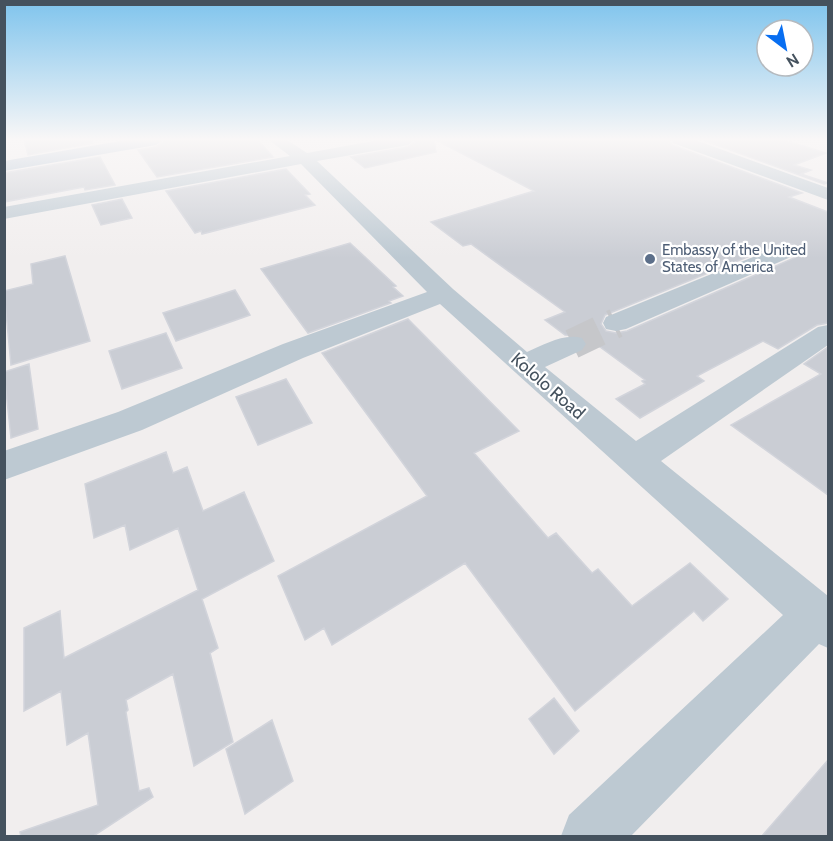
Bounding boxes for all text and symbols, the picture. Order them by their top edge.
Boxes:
north arrow [755,18,815,78]
text: N [783,49,803,71]
place label: Embassy of the United States of America [662,241,806,276]
marker: Embassy of the United States of America [643,252,657,266]
street label: Kololo Road [507,348,589,424]

